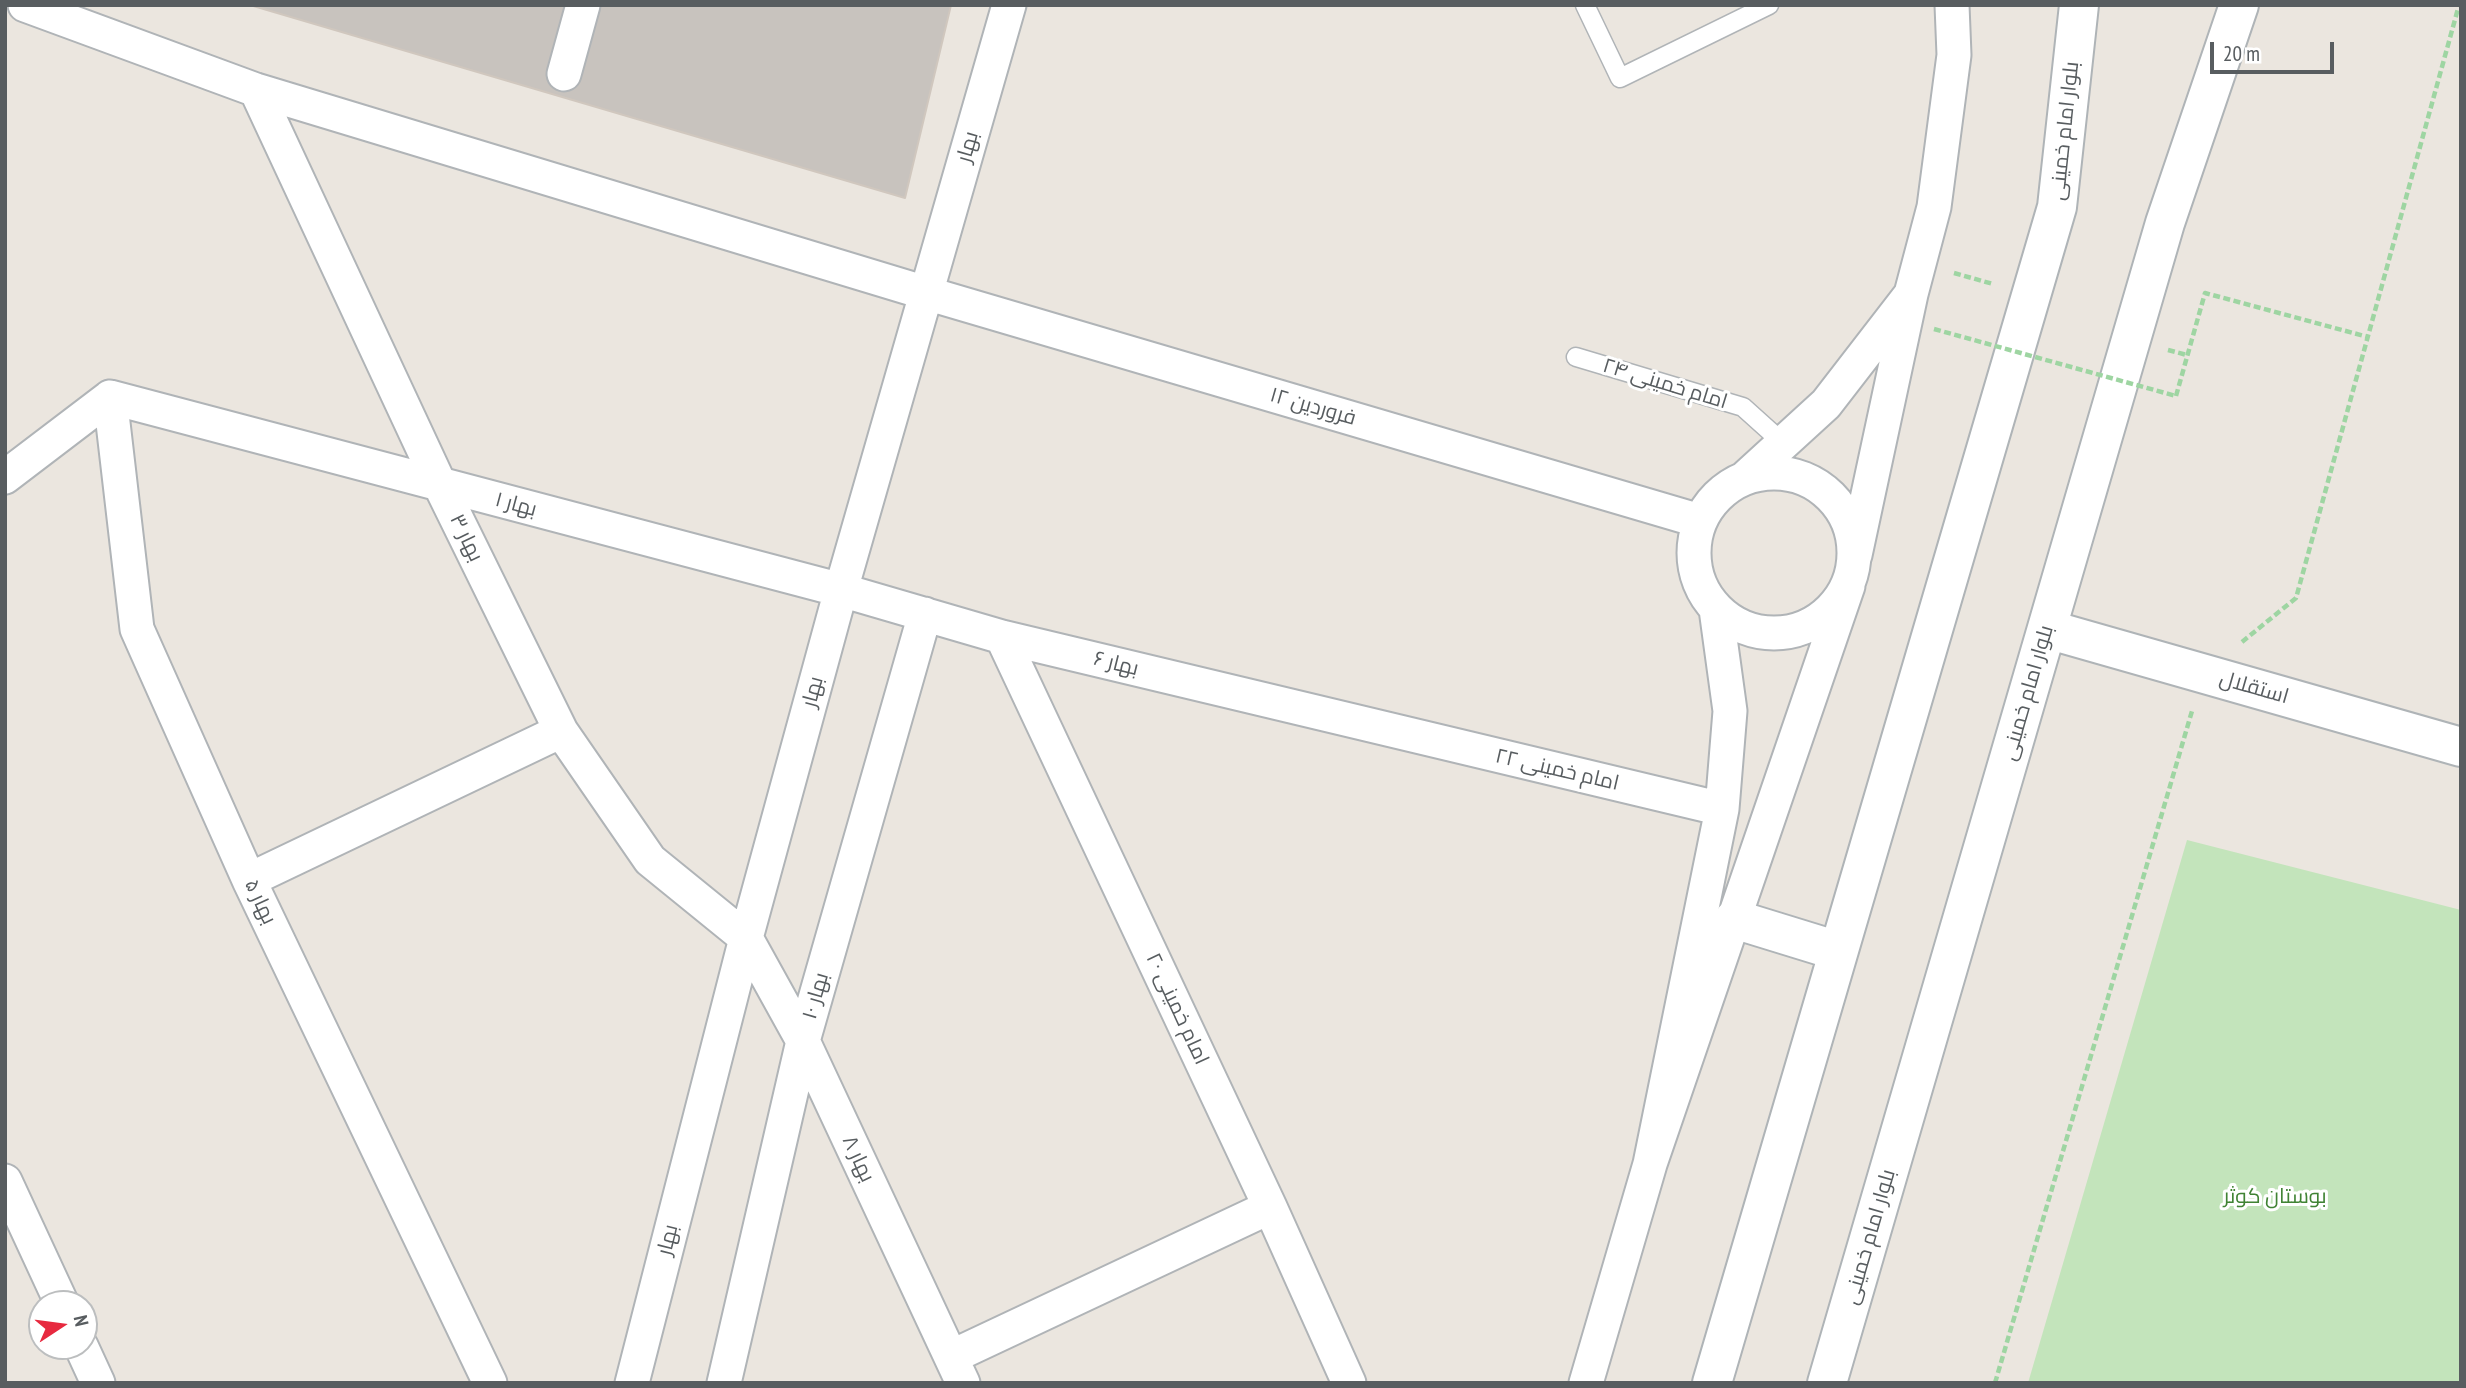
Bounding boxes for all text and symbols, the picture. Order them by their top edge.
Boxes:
scale bar [2214,28,2338,72]
text: 20 m [2223,40,2260,67]
street label: بلوار امام خمینی [2045,60,2085,202]
street label: بهار [952,129,984,165]
street label: امام خمینی ۲۴ [1600,353,1730,415]
street label: ۱۲ فروردین [1267,383,1359,431]
street label: بهار ۱ [492,487,540,523]
street label: بهار ۳ [444,510,488,566]
street label: بلوار امام خمینی [1997,622,2059,764]
street label: بهار ۶ [1091,646,1141,682]
street label: استقلال [2217,666,2291,710]
street label: بهار [797,674,829,710]
street label: امام خمینی ۲۲ [1493,744,1621,796]
street label: بهار ۵ [239,875,281,929]
street label: امام خمینی ۲۰ [1140,949,1214,1069]
street label: بهار ۱۰ [797,970,835,1022]
street label: بهار ۸ [836,1132,880,1186]
street label: بلوار امام خمینی [1839,1166,1901,1308]
park label: بوستان کوثر [2223,1184,2327,1210]
street label: بهار [652,1222,684,1258]
north arrow [28,1290,98,1360]
text: N [69,1313,94,1328]

